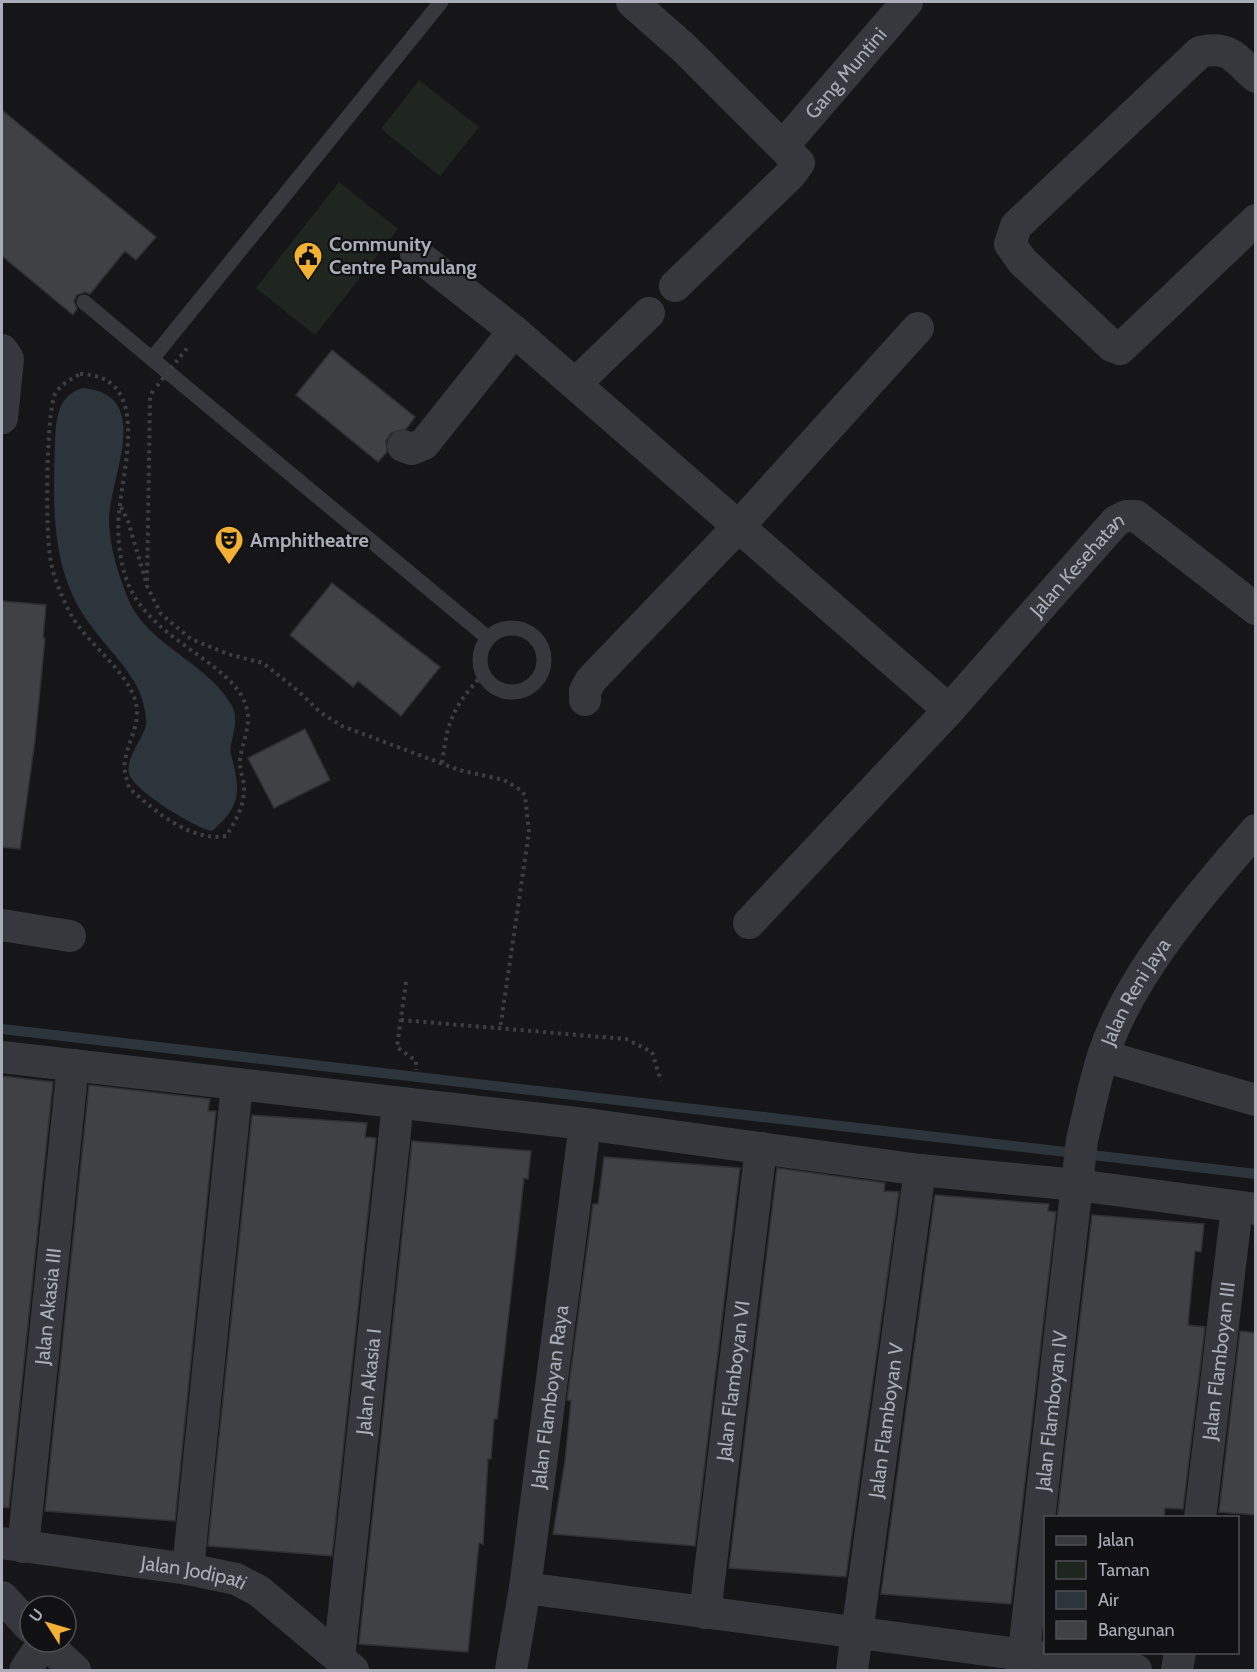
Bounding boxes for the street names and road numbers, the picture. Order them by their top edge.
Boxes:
street label: Gang Muntini [800,23,891,124]
street label: Jalan Kesehatan [1024,507,1128,623]
street label: Jalan Reni Jaya [1095,933,1176,1050]
street label: Jalan Akasia III [30,1247,66,1367]
street label: Jalan Flamboyan III [1197,1281,1240,1443]
street label: Jalan Flamboyan VI [711,1299,755,1463]
street label: Jalan Flamboyan Raya [526,1303,574,1491]
street label: Jalan Akasia I [351,1327,386,1437]
street label: Jalan Flamboyan IV [1030,1328,1072,1493]
street label: Jalan Flamboyan V [863,1340,908,1500]
street label: Jalan Jodipati [138,1550,251,1595]

